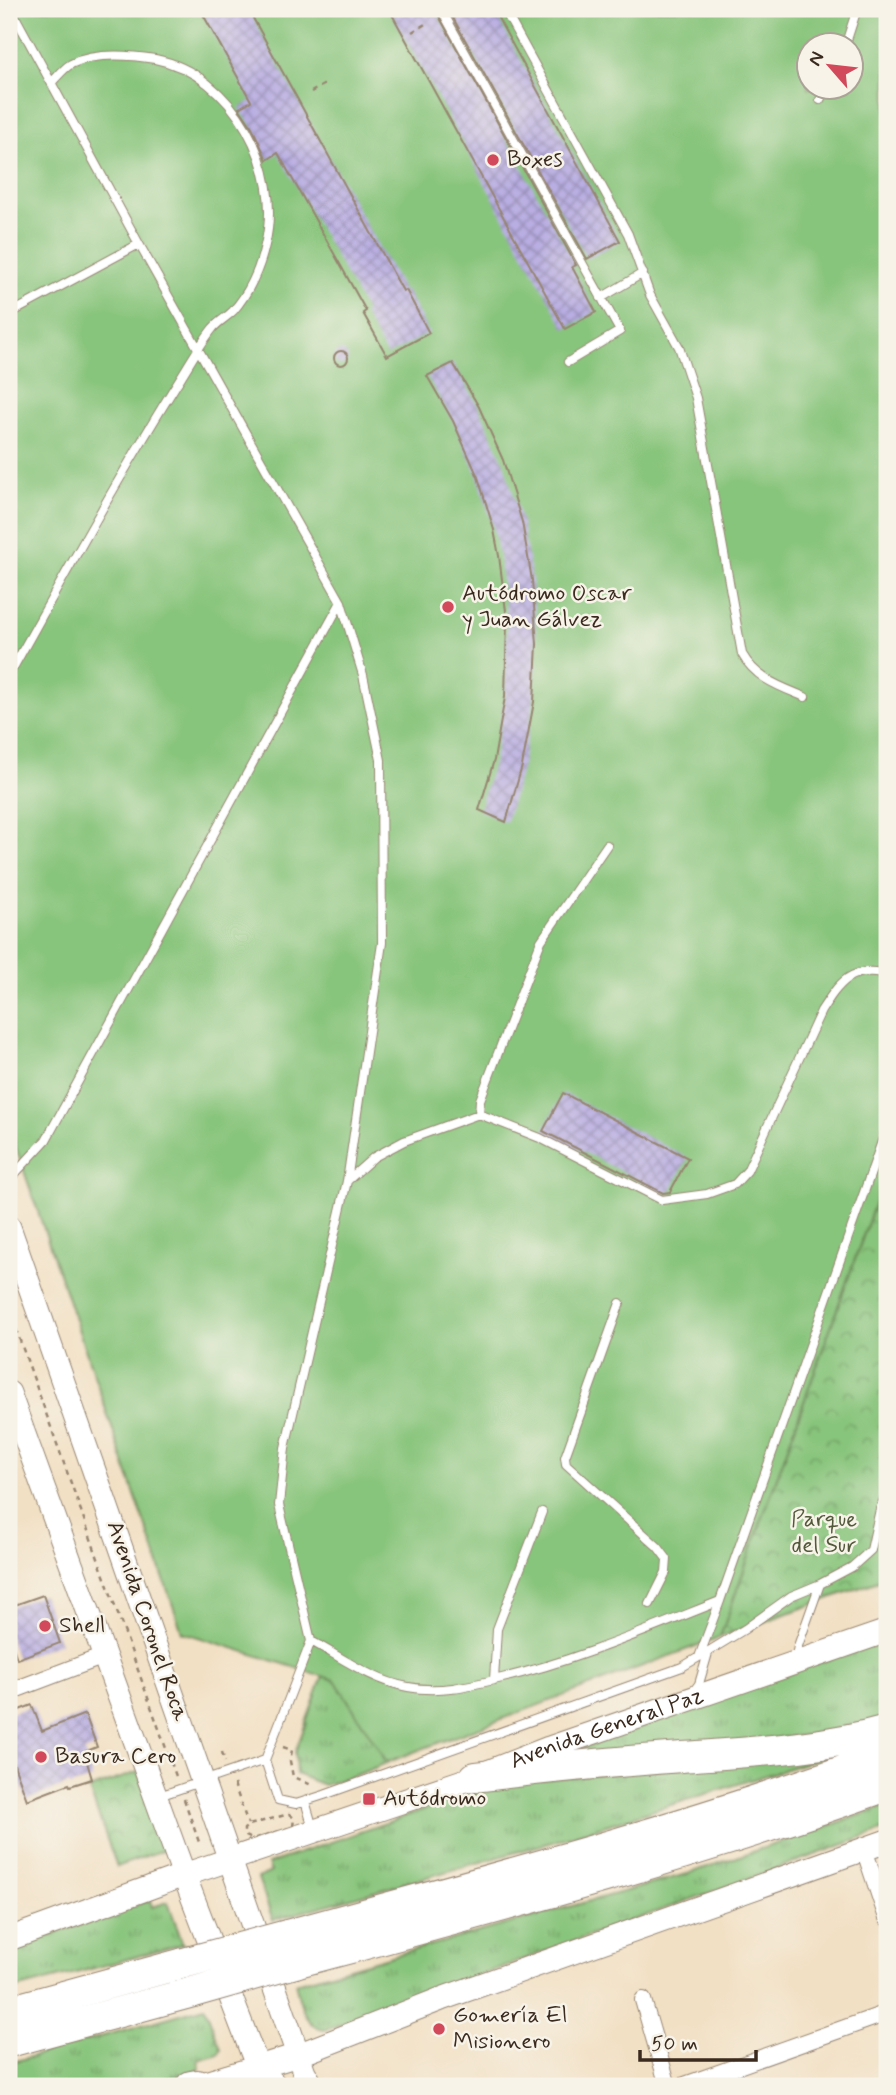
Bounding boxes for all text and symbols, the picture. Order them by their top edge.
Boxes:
north arrow [794,32,864,102]
text: N [802,47,830,70]
place label: Boxes [507,145,563,175]
marker: Boxes [485,152,501,168]
place label: Autódromo Oscar y Juan Gálvez [462,579,632,635]
marker: Autódromo Oscar y Juan Gálvez [440,599,456,615]
park label: Parque del Sur [791,1505,857,1561]
street label: Avenida Coronel Roca [99,1517,195,1725]
place label: Shell [59,1611,105,1641]
marker: Shell [37,1618,53,1634]
street label: Avenida General Paz [506,1681,708,1777]
place label: Basura Cero [55,1742,176,1772]
marker: Basura Cero [33,1749,49,1765]
place label: Autódromo [383,1784,486,1814]
marker: Autódromo [361,1791,377,1807]
place label: Gomería El Misionero [453,2001,567,2057]
scale bar [640,2018,756,2062]
marker: Gomería El Misionero [431,2021,447,2037]
text: 50 m [651,2030,698,2058]

